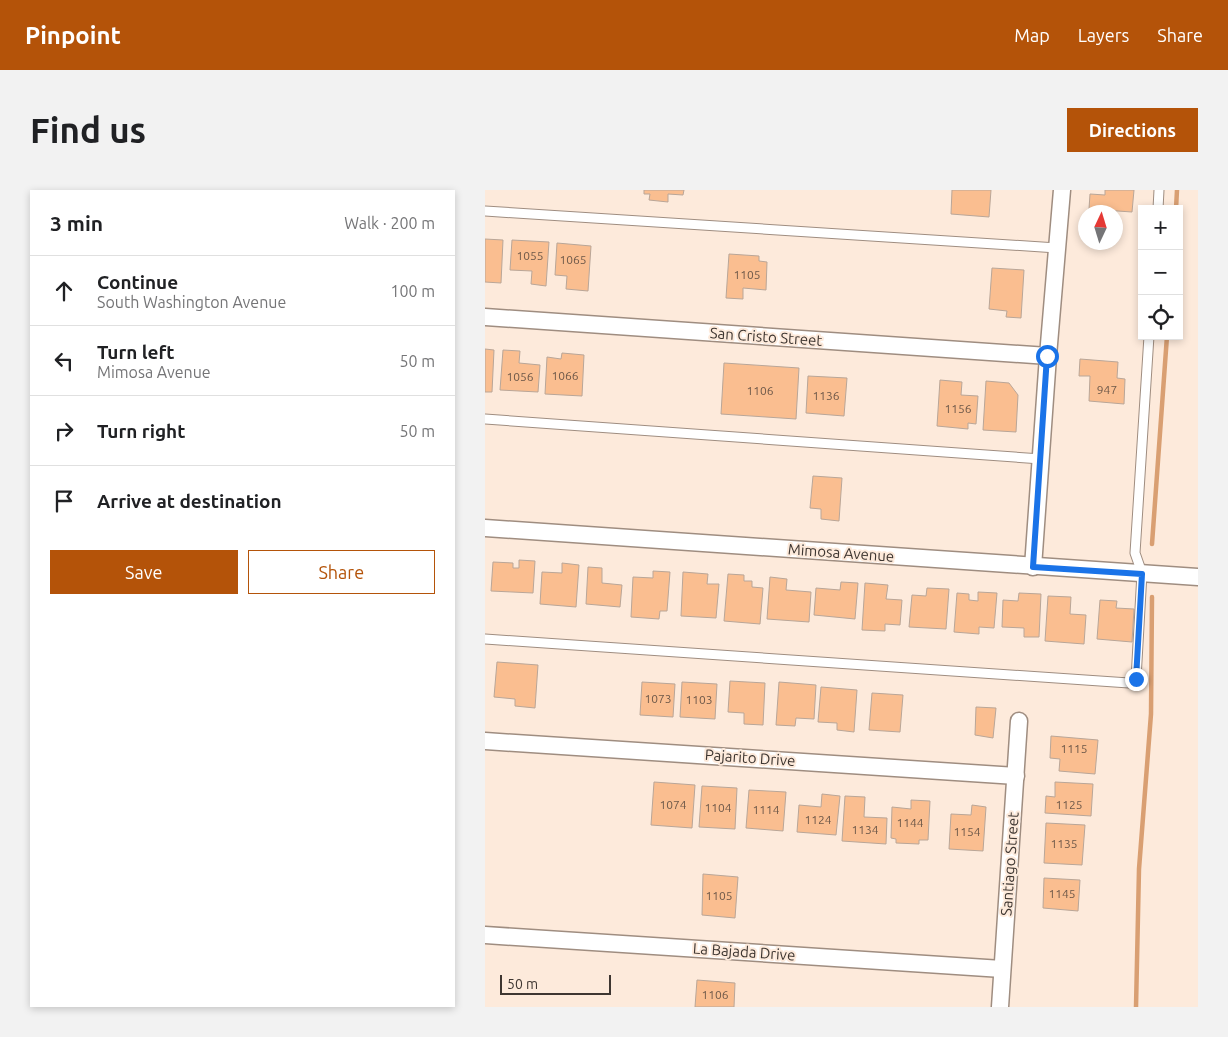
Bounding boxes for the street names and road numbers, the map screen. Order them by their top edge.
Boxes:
street label: San Cristo Street [709,324,823,349]
street label: Mimosa Avenue [787,540,895,565]
street label: Pajarito Drive [704,746,796,769]
street label: Santiago Street [997,811,1022,916]
street label: La Bajada Drive [692,939,796,964]

